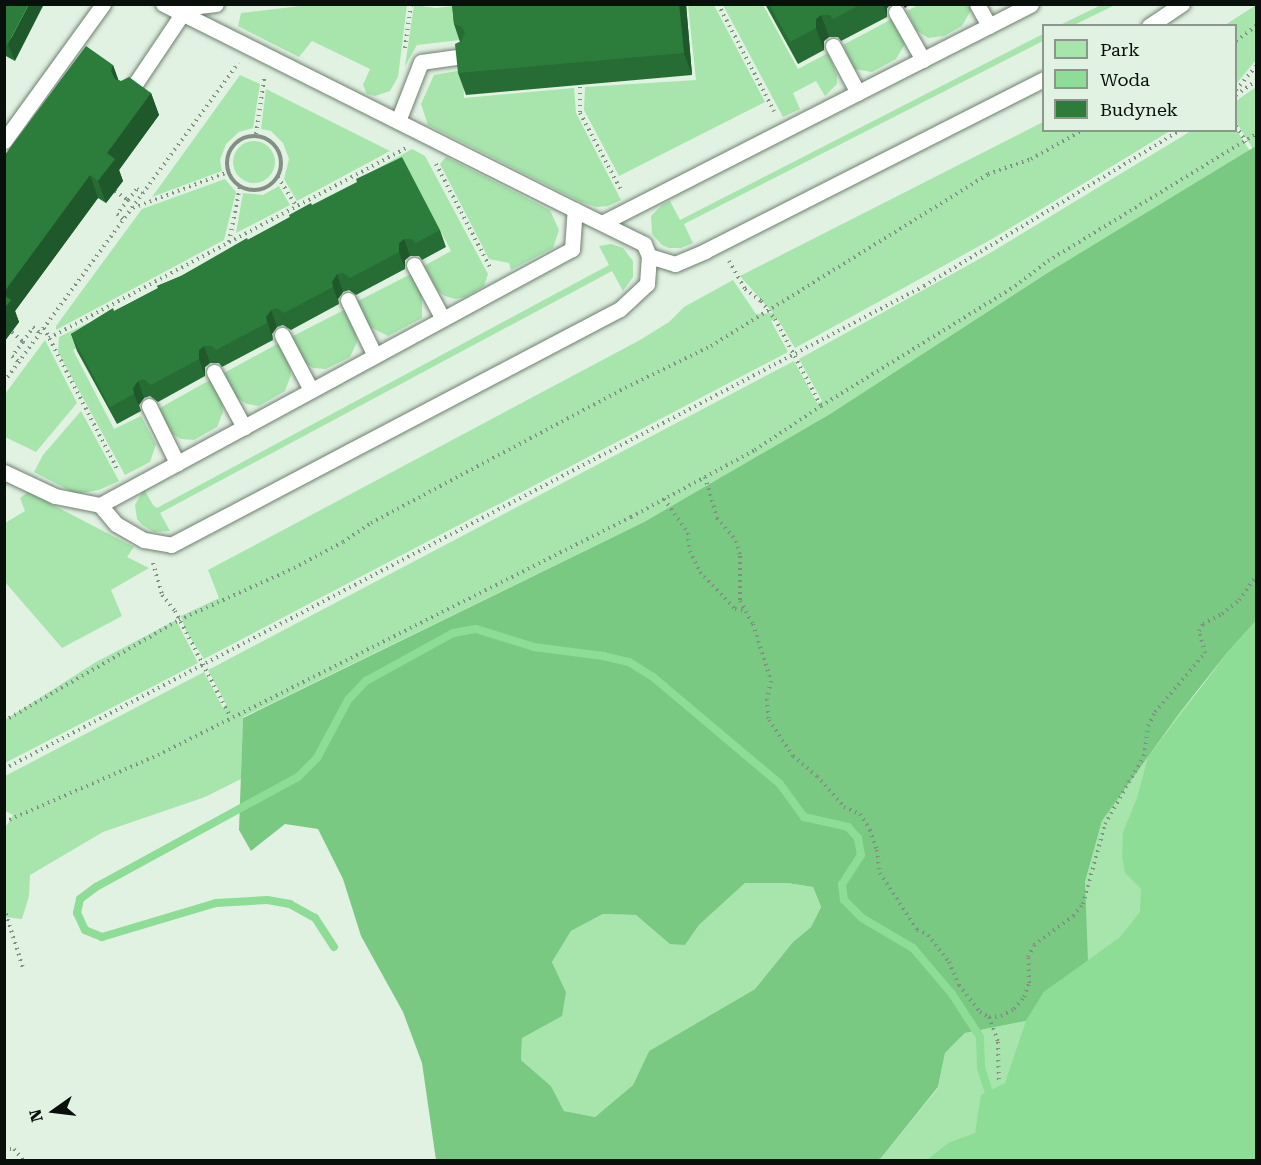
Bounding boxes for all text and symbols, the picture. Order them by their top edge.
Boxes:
legend [1042,24,1237,132]
text: Park [1100,39,1140,60]
text: Woda [1100,69,1150,90]
text: Budynek [1100,99,1178,120]
north arrow [24,1081,84,1141]
text: N [25,1107,47,1124]

